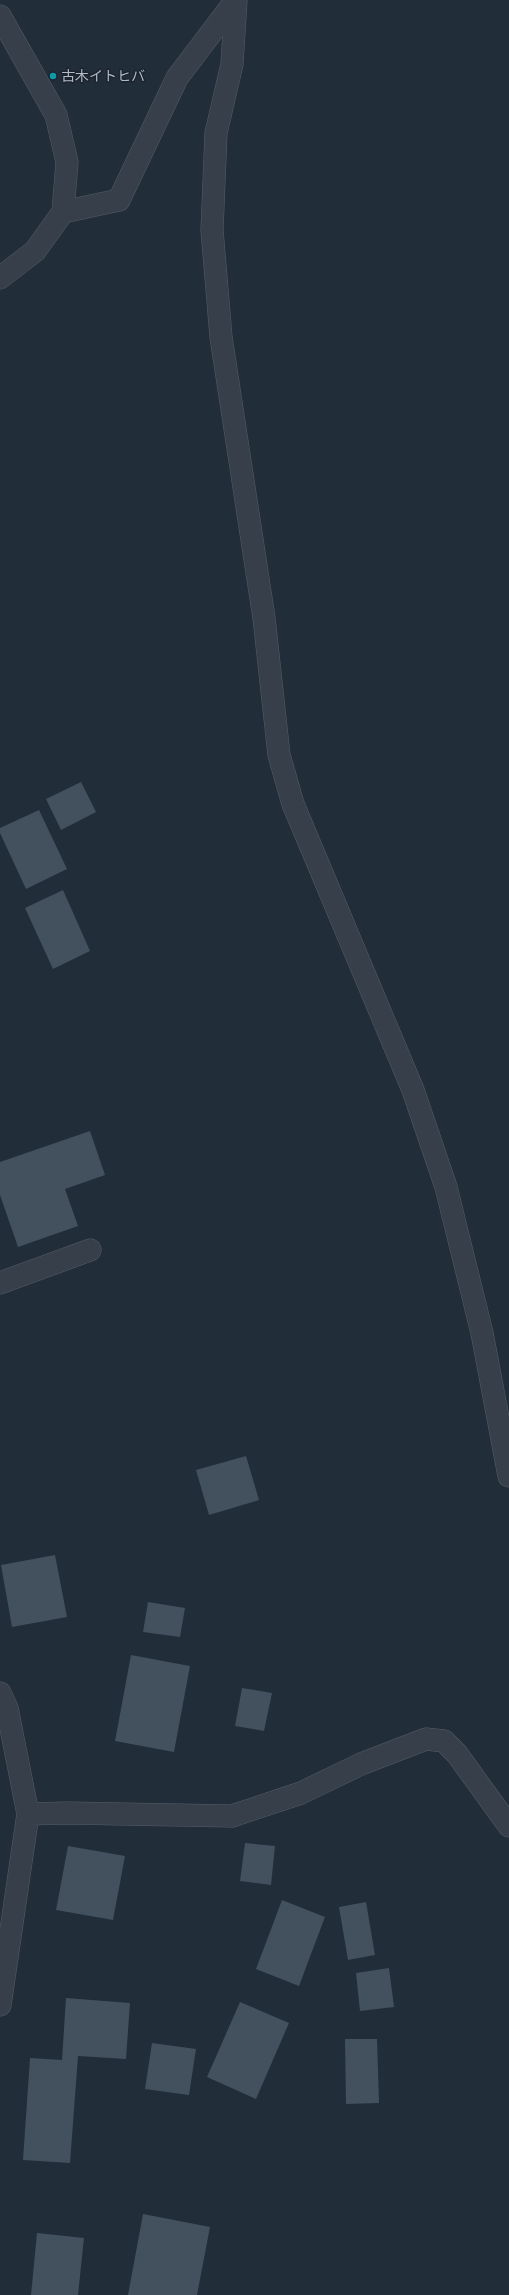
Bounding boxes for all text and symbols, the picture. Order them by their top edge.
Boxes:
place label: 古木イトヒバ [61,68,145,84]
marker: 古木イトヒバ [48,71,58,81]

